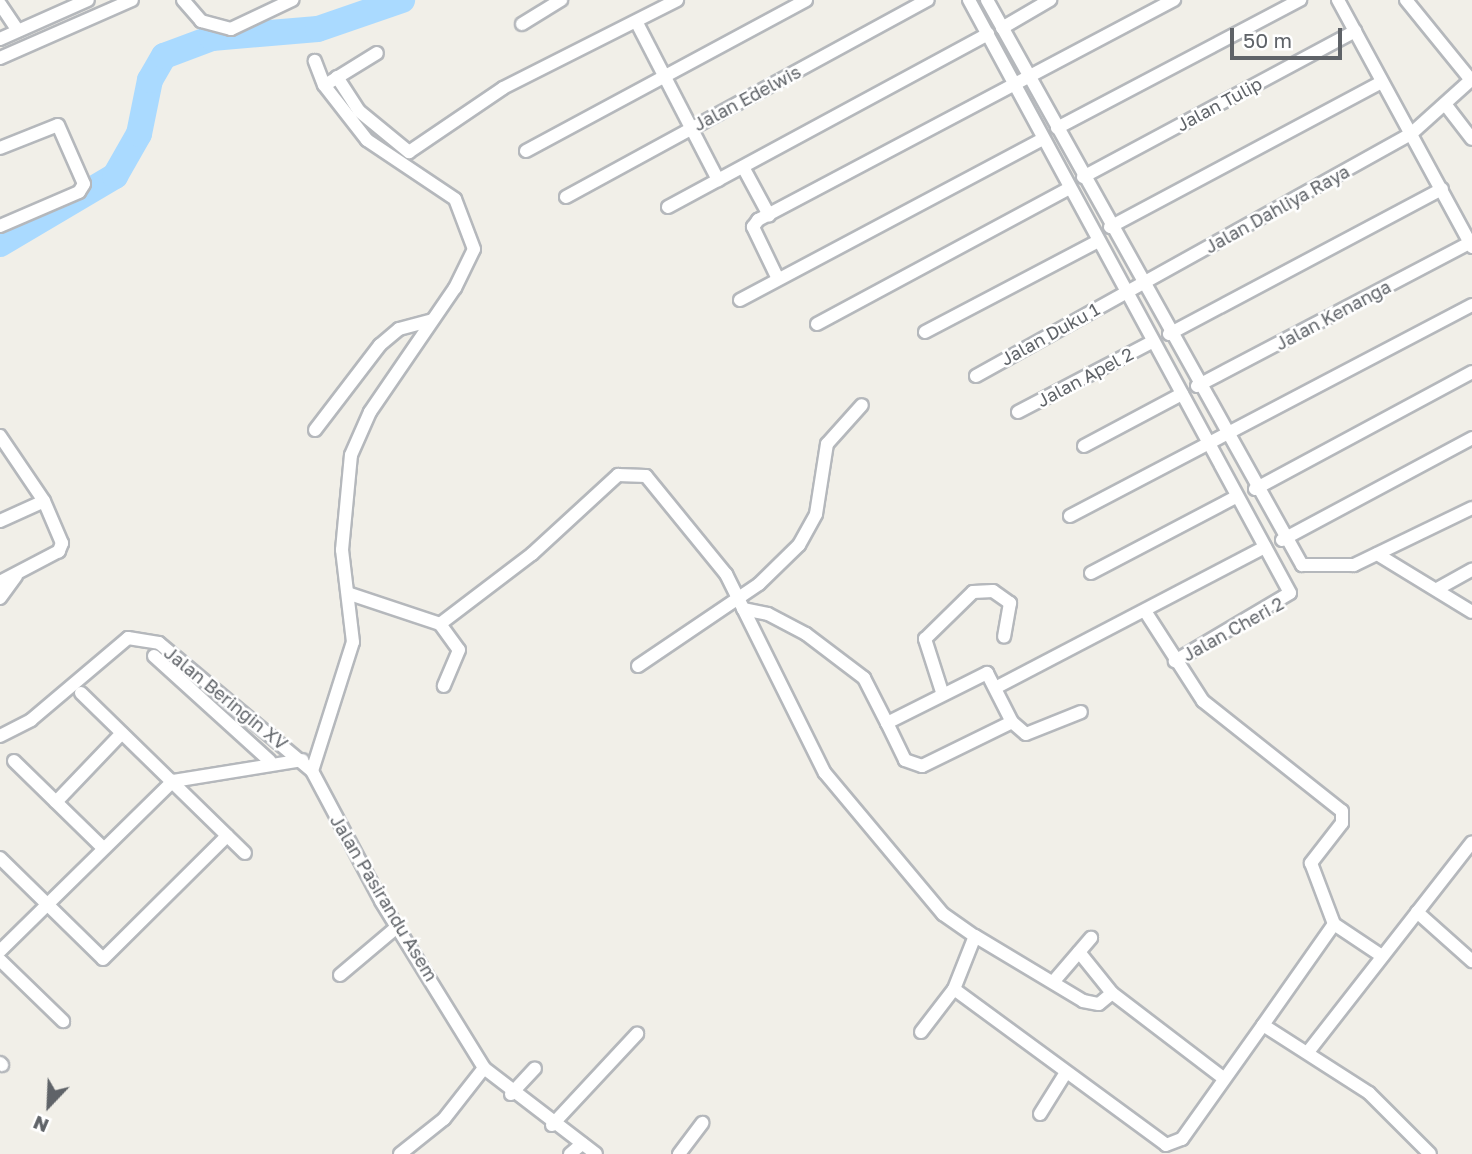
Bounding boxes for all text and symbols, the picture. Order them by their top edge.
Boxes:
scale bar [1234,14,1346,58]
text: 50 m [1243,27,1292,53]
street label: Jalan Edelwis [690,61,804,135]
street label: Jalan Tulip [1173,72,1265,136]
street label: Jalan Dahliya Raya [1201,160,1353,258]
street label: Jalan Kenanga [1272,275,1394,355]
street label: Jalan Duku 1 [997,298,1103,370]
street label: Jalan Apel 2 [1033,343,1137,411]
street label: Jalan Cheri 2 [1179,592,1287,666]
street label: Jalan Beringin XV [160,642,292,754]
street label: Jalan Pasirandu Asem [326,811,442,985]
north arrow [14,1070,84,1140]
text: N [29,1111,52,1138]

